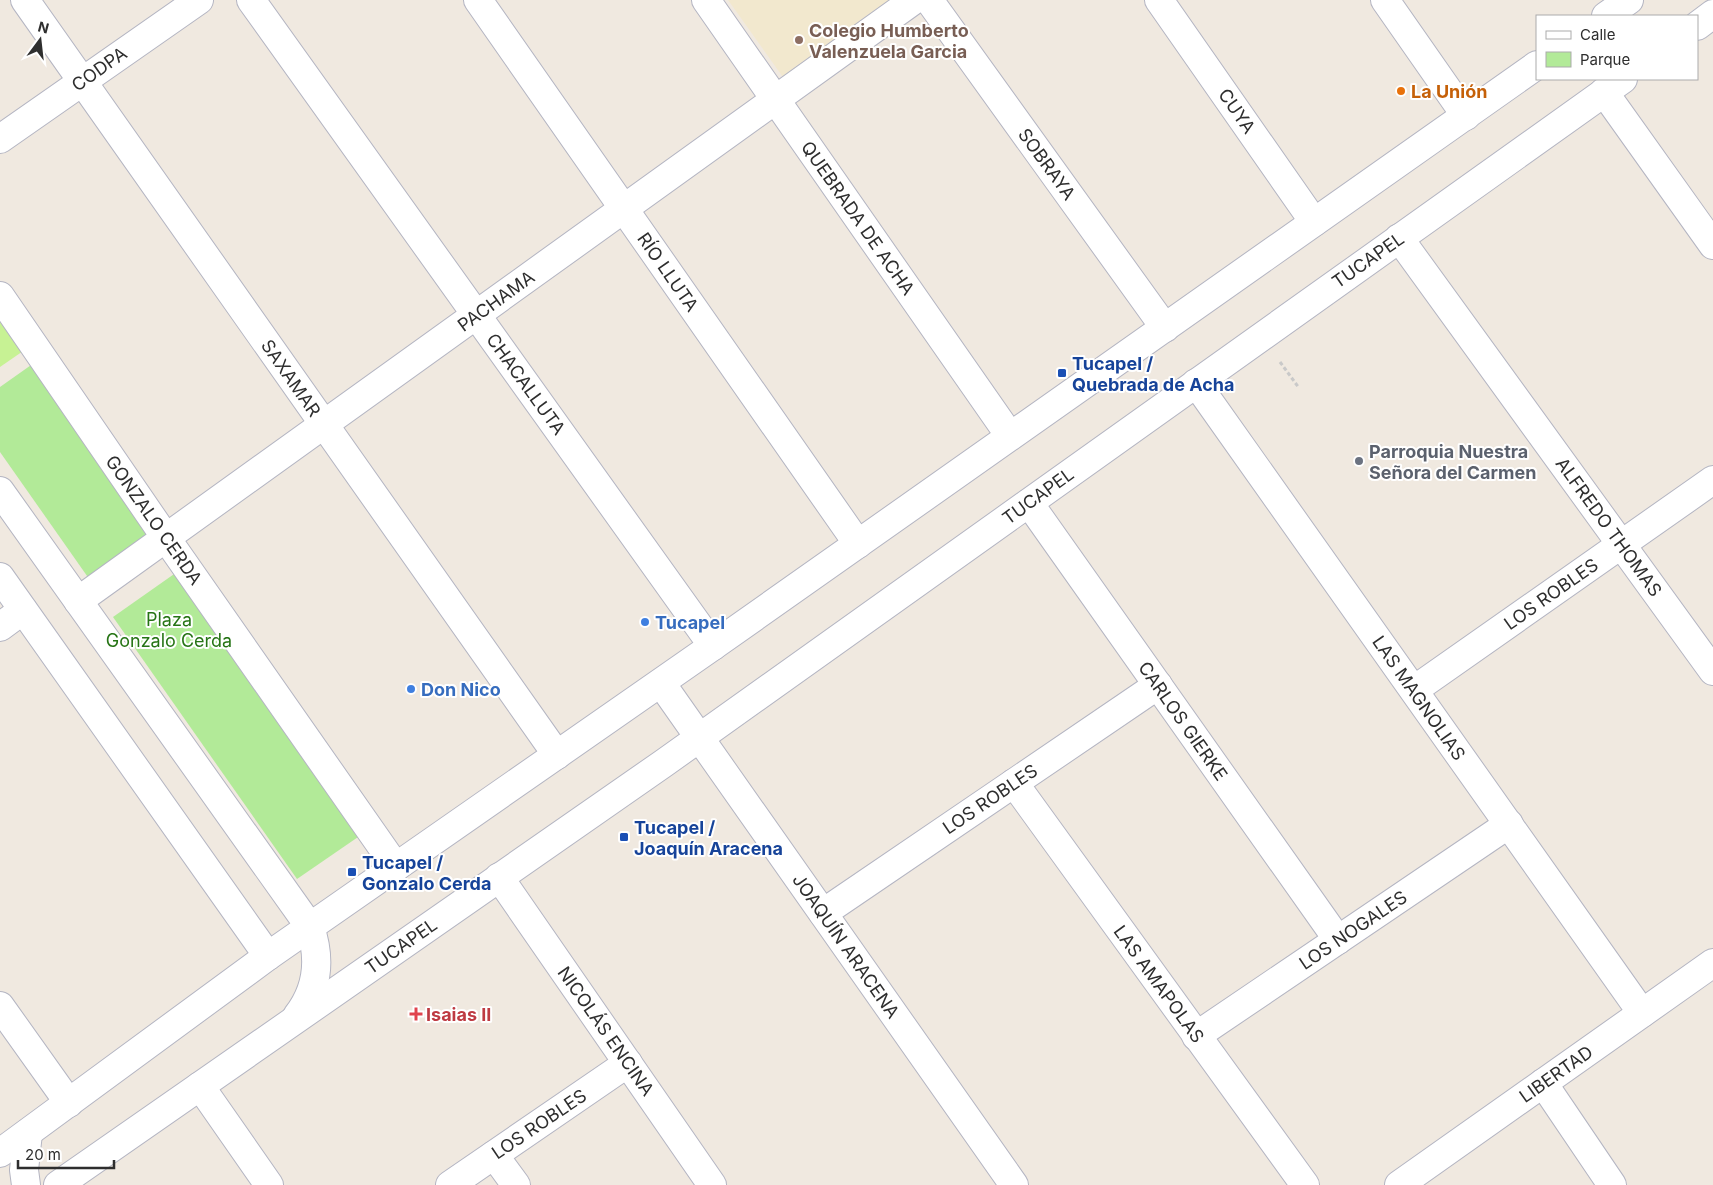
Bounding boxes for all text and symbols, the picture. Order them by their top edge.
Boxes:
north arrow [15,15,65,65]
legend [1536,15,1698,80]
text: N [36,17,51,37]
place label: Colegio Humberto Valenzuela Garcia [809,20,969,62]
text: Calle [1580,25,1615,44]
marker: Colegio Humberto Valenzuela Garcia [793,34,805,46]
street label: CODPA [67,42,131,96]
text: Parque [1580,50,1630,69]
place label: La Unión [1411,81,1487,102]
street label: CUYA [1214,85,1260,137]
marker: La Unión [1395,85,1407,97]
street label: SOBRAYA [1014,124,1080,204]
street label: QUEBRADA DE ACHA [797,137,919,299]
street label: RÍO LLUTA [633,228,704,316]
street label: TUCAPEL [1328,228,1408,292]
street label: PACHAMA [454,266,538,336]
street label: CHACALLUTA [482,329,570,439]
street label: SAXAMAR [257,336,325,421]
place label: Tucapel / Quebrada de Acha [1072,353,1234,395]
marker: Tucapel / Quebrada de Acha [1056,367,1068,379]
place label: Parroquia Nuestra Señora del Carmen [1369,441,1536,483]
street label: GONZALO CERDA [101,451,207,589]
street label: ALFREDO THOMAS [1552,454,1666,600]
marker: Parroquia Nuestra Señora del Carmen [1353,455,1365,467]
street label: TUCAPEL [998,463,1078,529]
street label: LOS ROBLES [1500,554,1602,634]
park label: Plaza Gonzalo Cerda [106,609,232,651]
place label: Tucapel [655,612,725,633]
marker: Tucapel [639,616,651,628]
street label: LAS MAGNOLIAS [1368,632,1470,764]
street label: CARLOS GIERKE [1134,657,1232,785]
place label: Don Nico [421,679,501,700]
marker: Don Nico [405,683,417,695]
street label: LOS ROBLES [939,760,1041,838]
place label: Tucapel / Joaquín Aracena [634,817,783,859]
marker: Tucapel / Joaquín Aracena [618,831,630,843]
place label: Tucapel / Gonzalo Cerda [362,852,491,894]
marker: Tucapel / Gonzalo Cerda [346,866,358,878]
street label: JOAQUÍN ARACENA [788,869,905,1022]
street label: LOS NOGALES [1295,886,1411,974]
street label: TUCAPEL [361,914,441,978]
street label: LAS AMAPOLAS [1109,921,1209,1047]
street label: NICOLÁS ENCINA [554,962,659,1100]
place label: Isaias II [426,1004,491,1025]
marker: Isaias II [410,1008,422,1020]
street label: LIBERTAD [1515,1041,1597,1107]
street label: LOS ROBLES [488,1085,590,1163]
scale bar [18,1138,114,1170]
text: 20 m [25,1145,61,1164]

